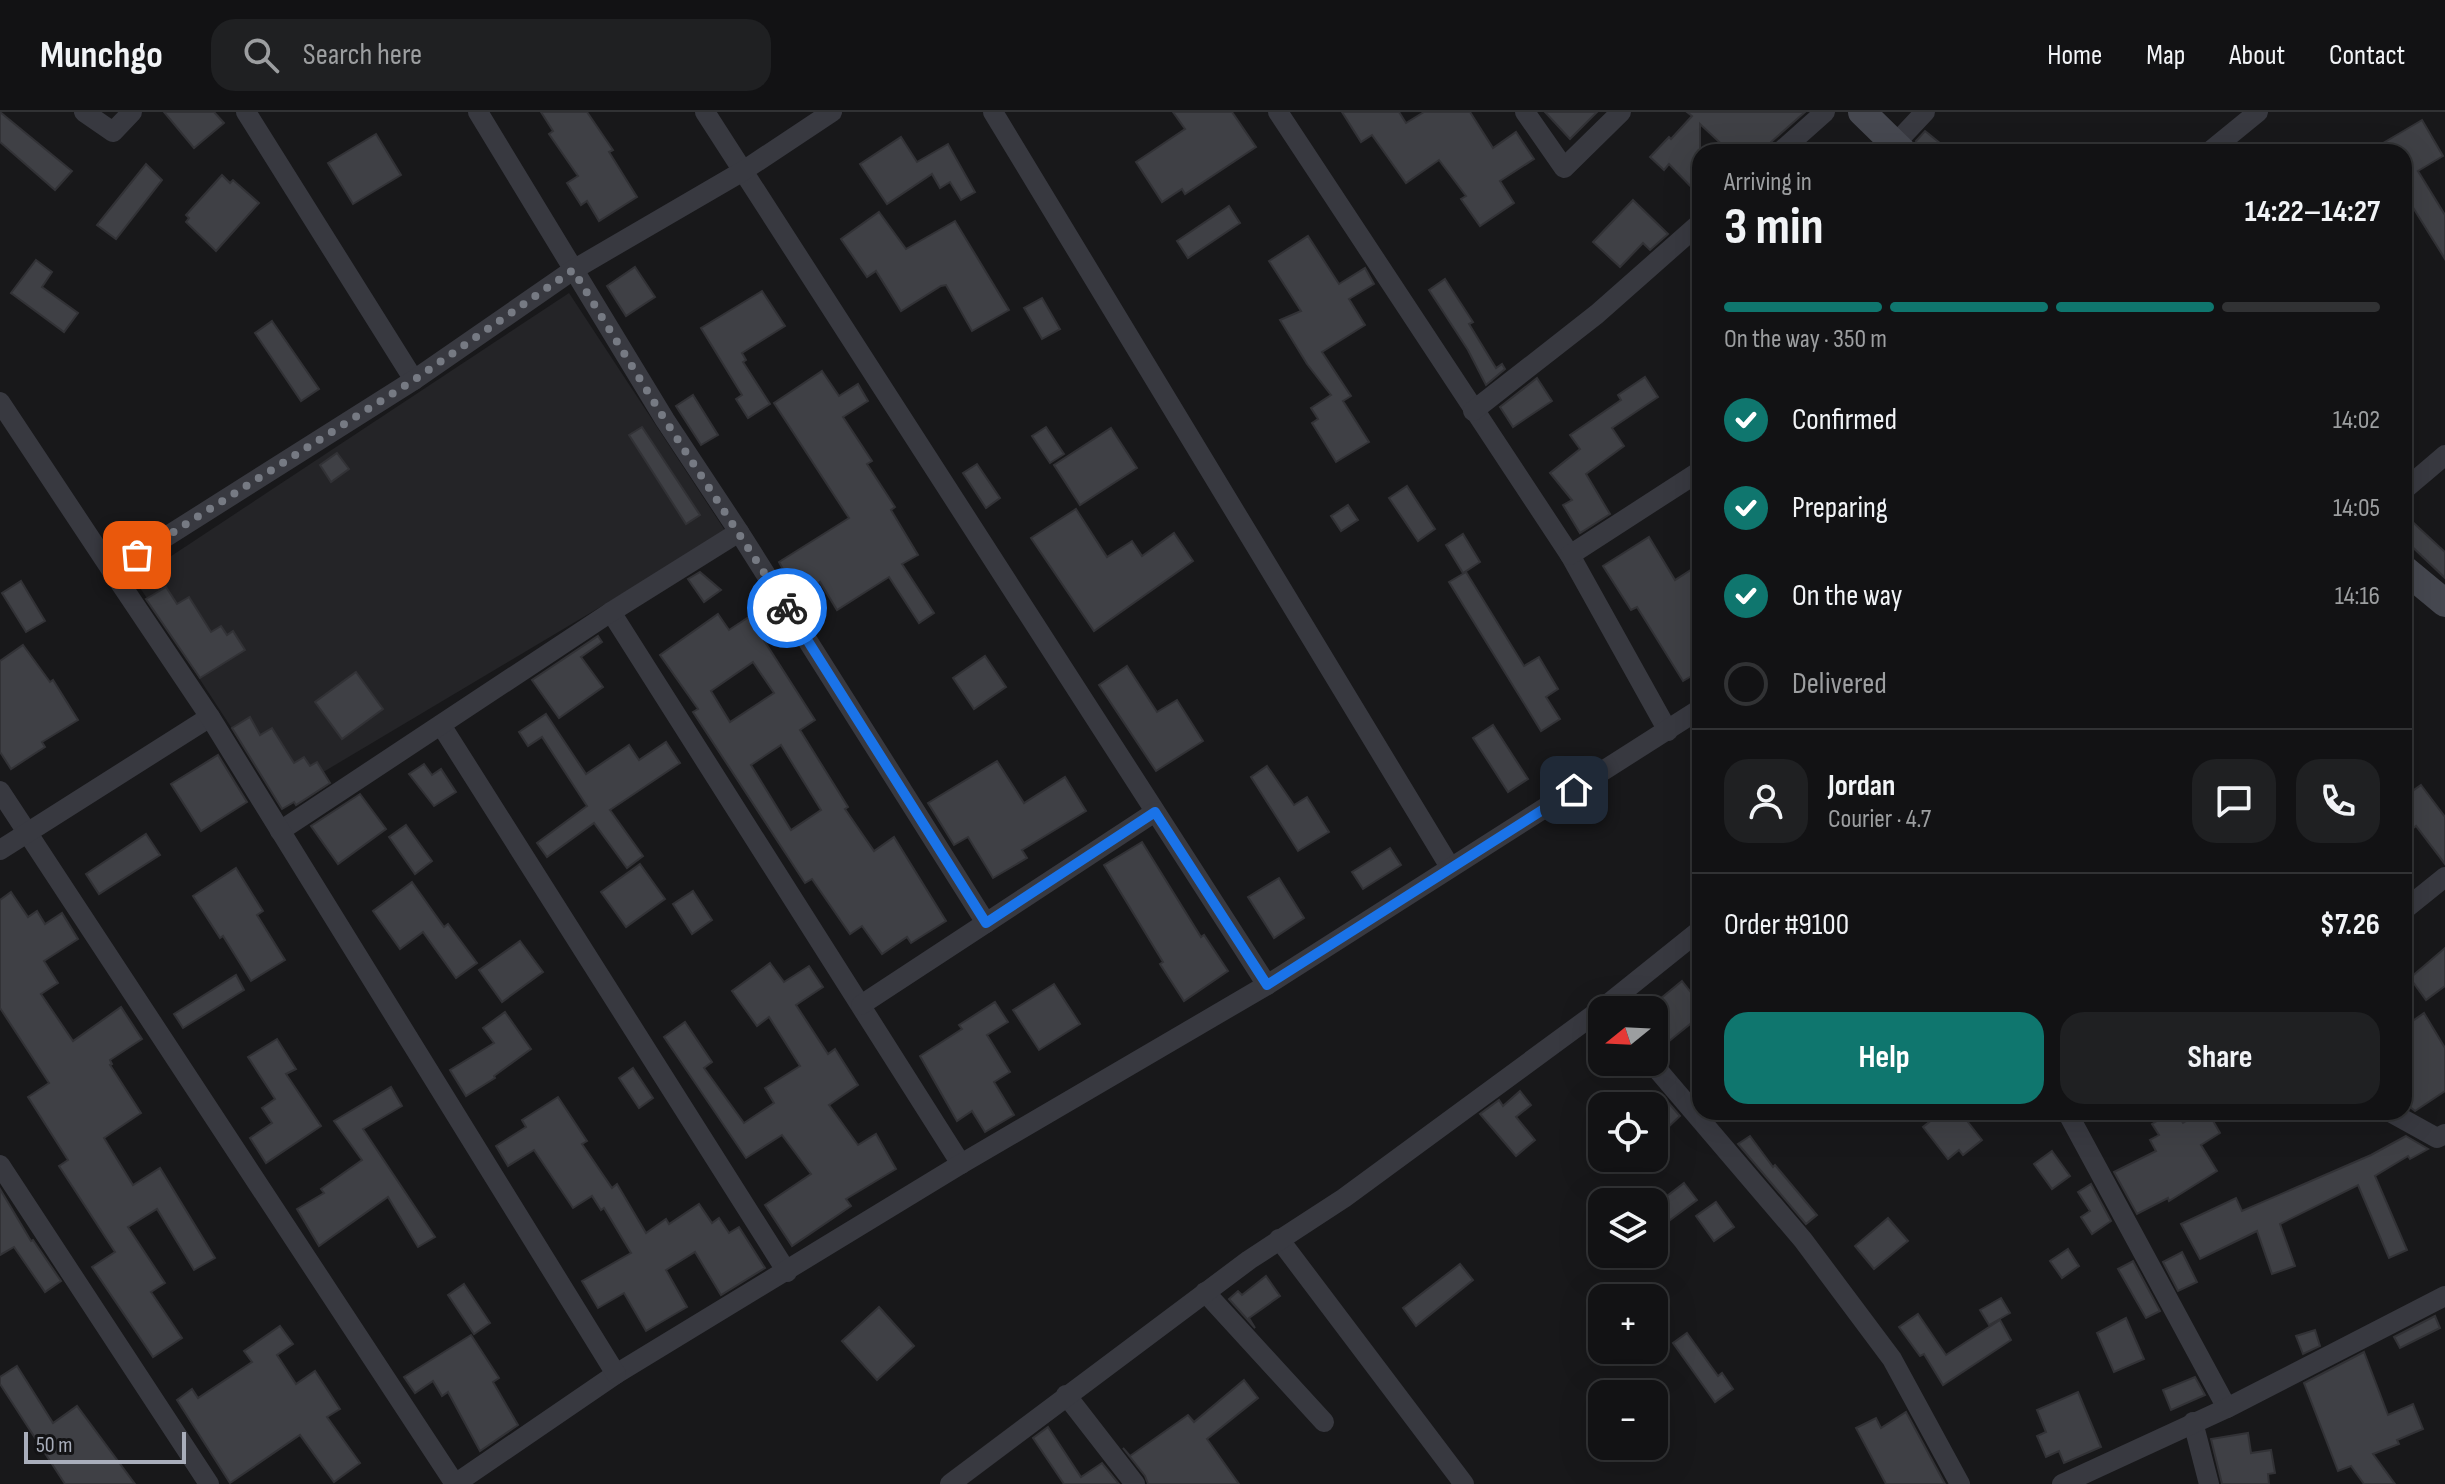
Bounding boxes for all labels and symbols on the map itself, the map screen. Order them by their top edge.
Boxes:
pin [103,521,171,589]
courier [747,568,827,648]
pin [1540,756,1608,824]
north arrow [1588,996,1668,1076]
scale bar [24,1428,186,1464]

